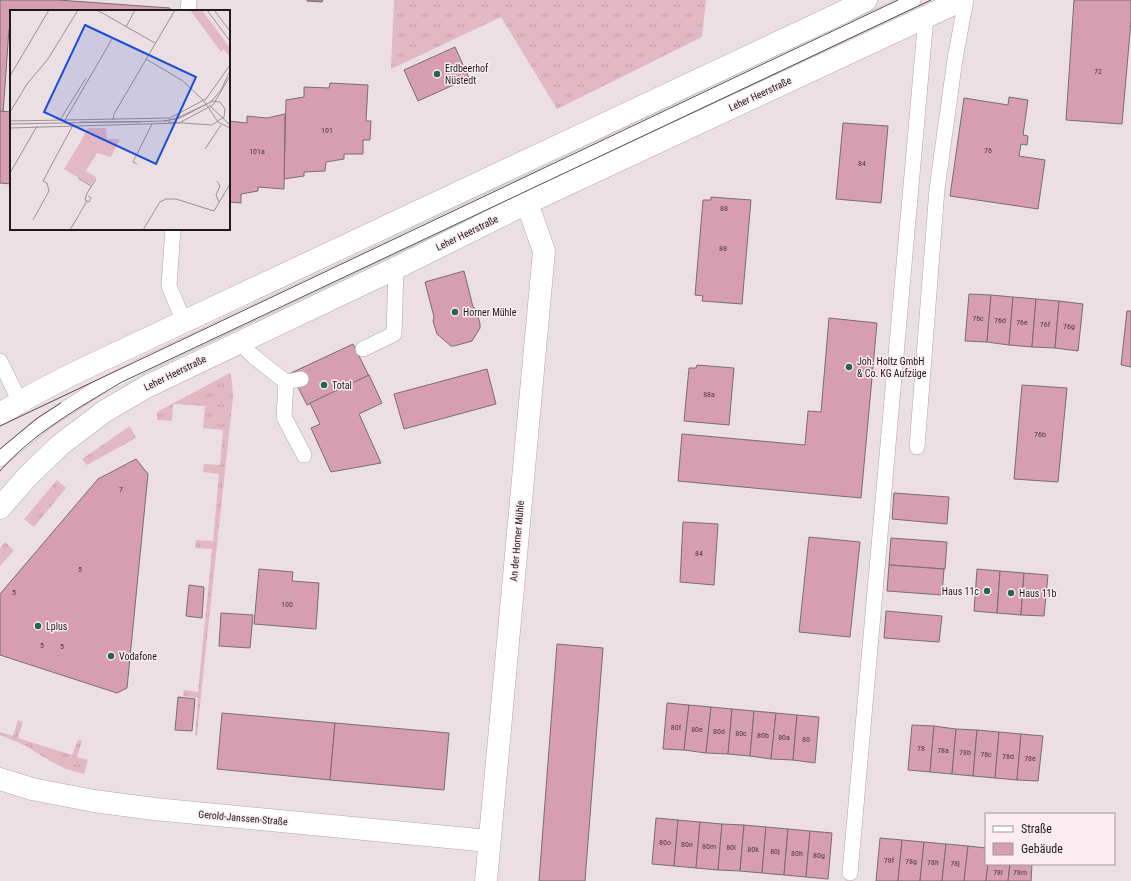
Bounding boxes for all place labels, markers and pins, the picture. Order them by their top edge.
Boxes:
place label: Erdbeerhof Nüstedt [445,63,489,86]
marker: Erdbeerhof Nüstedt [432,69,442,79]
marker: Horner Mühle [450,307,460,317]
place label: Horner Mühle [463,307,517,318]
place label: Joh. Holtz GmbH & Co. KG Aufzüge [857,356,927,379]
marker: Joh. Holtz GmbH & Co. KG Aufzüge [844,362,854,372]
marker: Total [319,380,329,390]
place label: Total [332,380,352,391]
place label: Haus 11c [942,586,979,597]
marker: Haus 11c [982,586,992,596]
marker: Haus 11b [1006,588,1016,598]
place label: Haus 11b [1019,588,1057,599]
marker: Lplus [33,621,43,631]
place label: Lplus [46,621,68,632]
marker: Vodafone [106,651,116,661]
place label: Vodafone [119,651,157,662]

